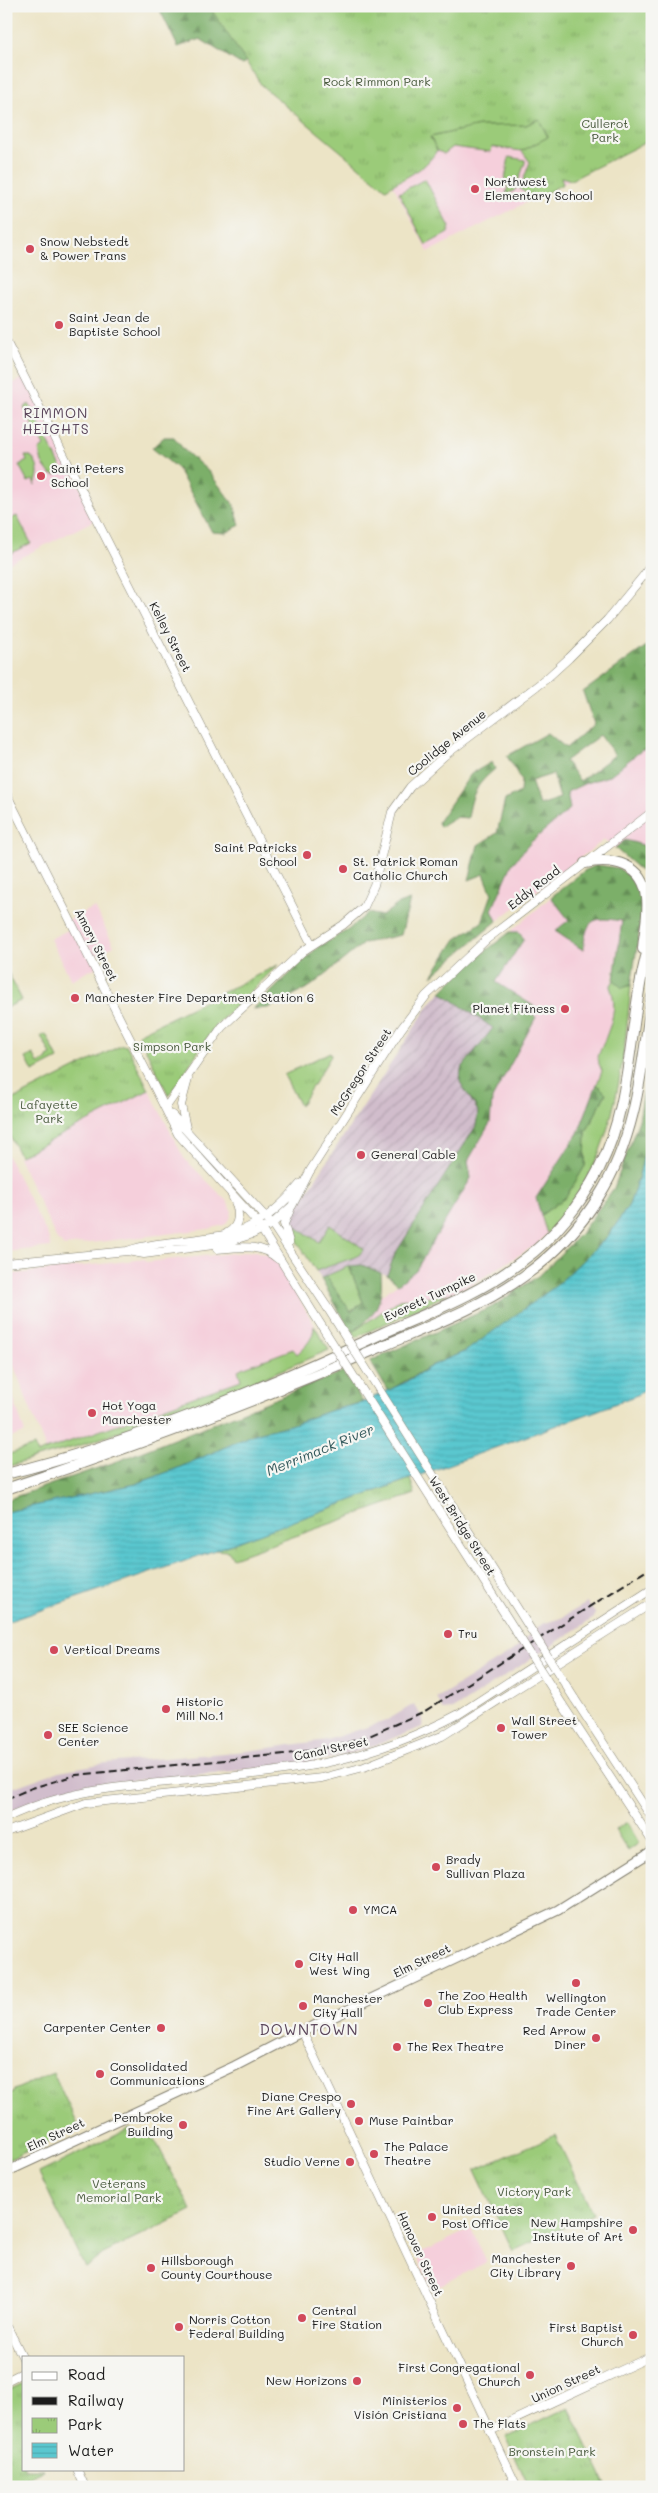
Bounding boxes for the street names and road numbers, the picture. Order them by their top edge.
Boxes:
street label: Kelley Street [146,599,195,674]
street label: Coolidge Avenue [404,706,489,779]
street label: Eddy Road [504,862,563,913]
street label: Amory Street [72,906,122,984]
street label: McGregor Street [326,1025,394,1118]
street label: Everett Turnpike [381,1268,478,1324]
street label: West Bridge Street [426,1473,500,1578]
street label: Canal Street [292,1732,369,1764]
street label: Elm Street [390,1939,453,1981]
street label: Elm Street [24,2114,87,2154]
street label: Hanover Street [394,2209,448,2298]
street label: Union Street [529,2360,603,2406]

